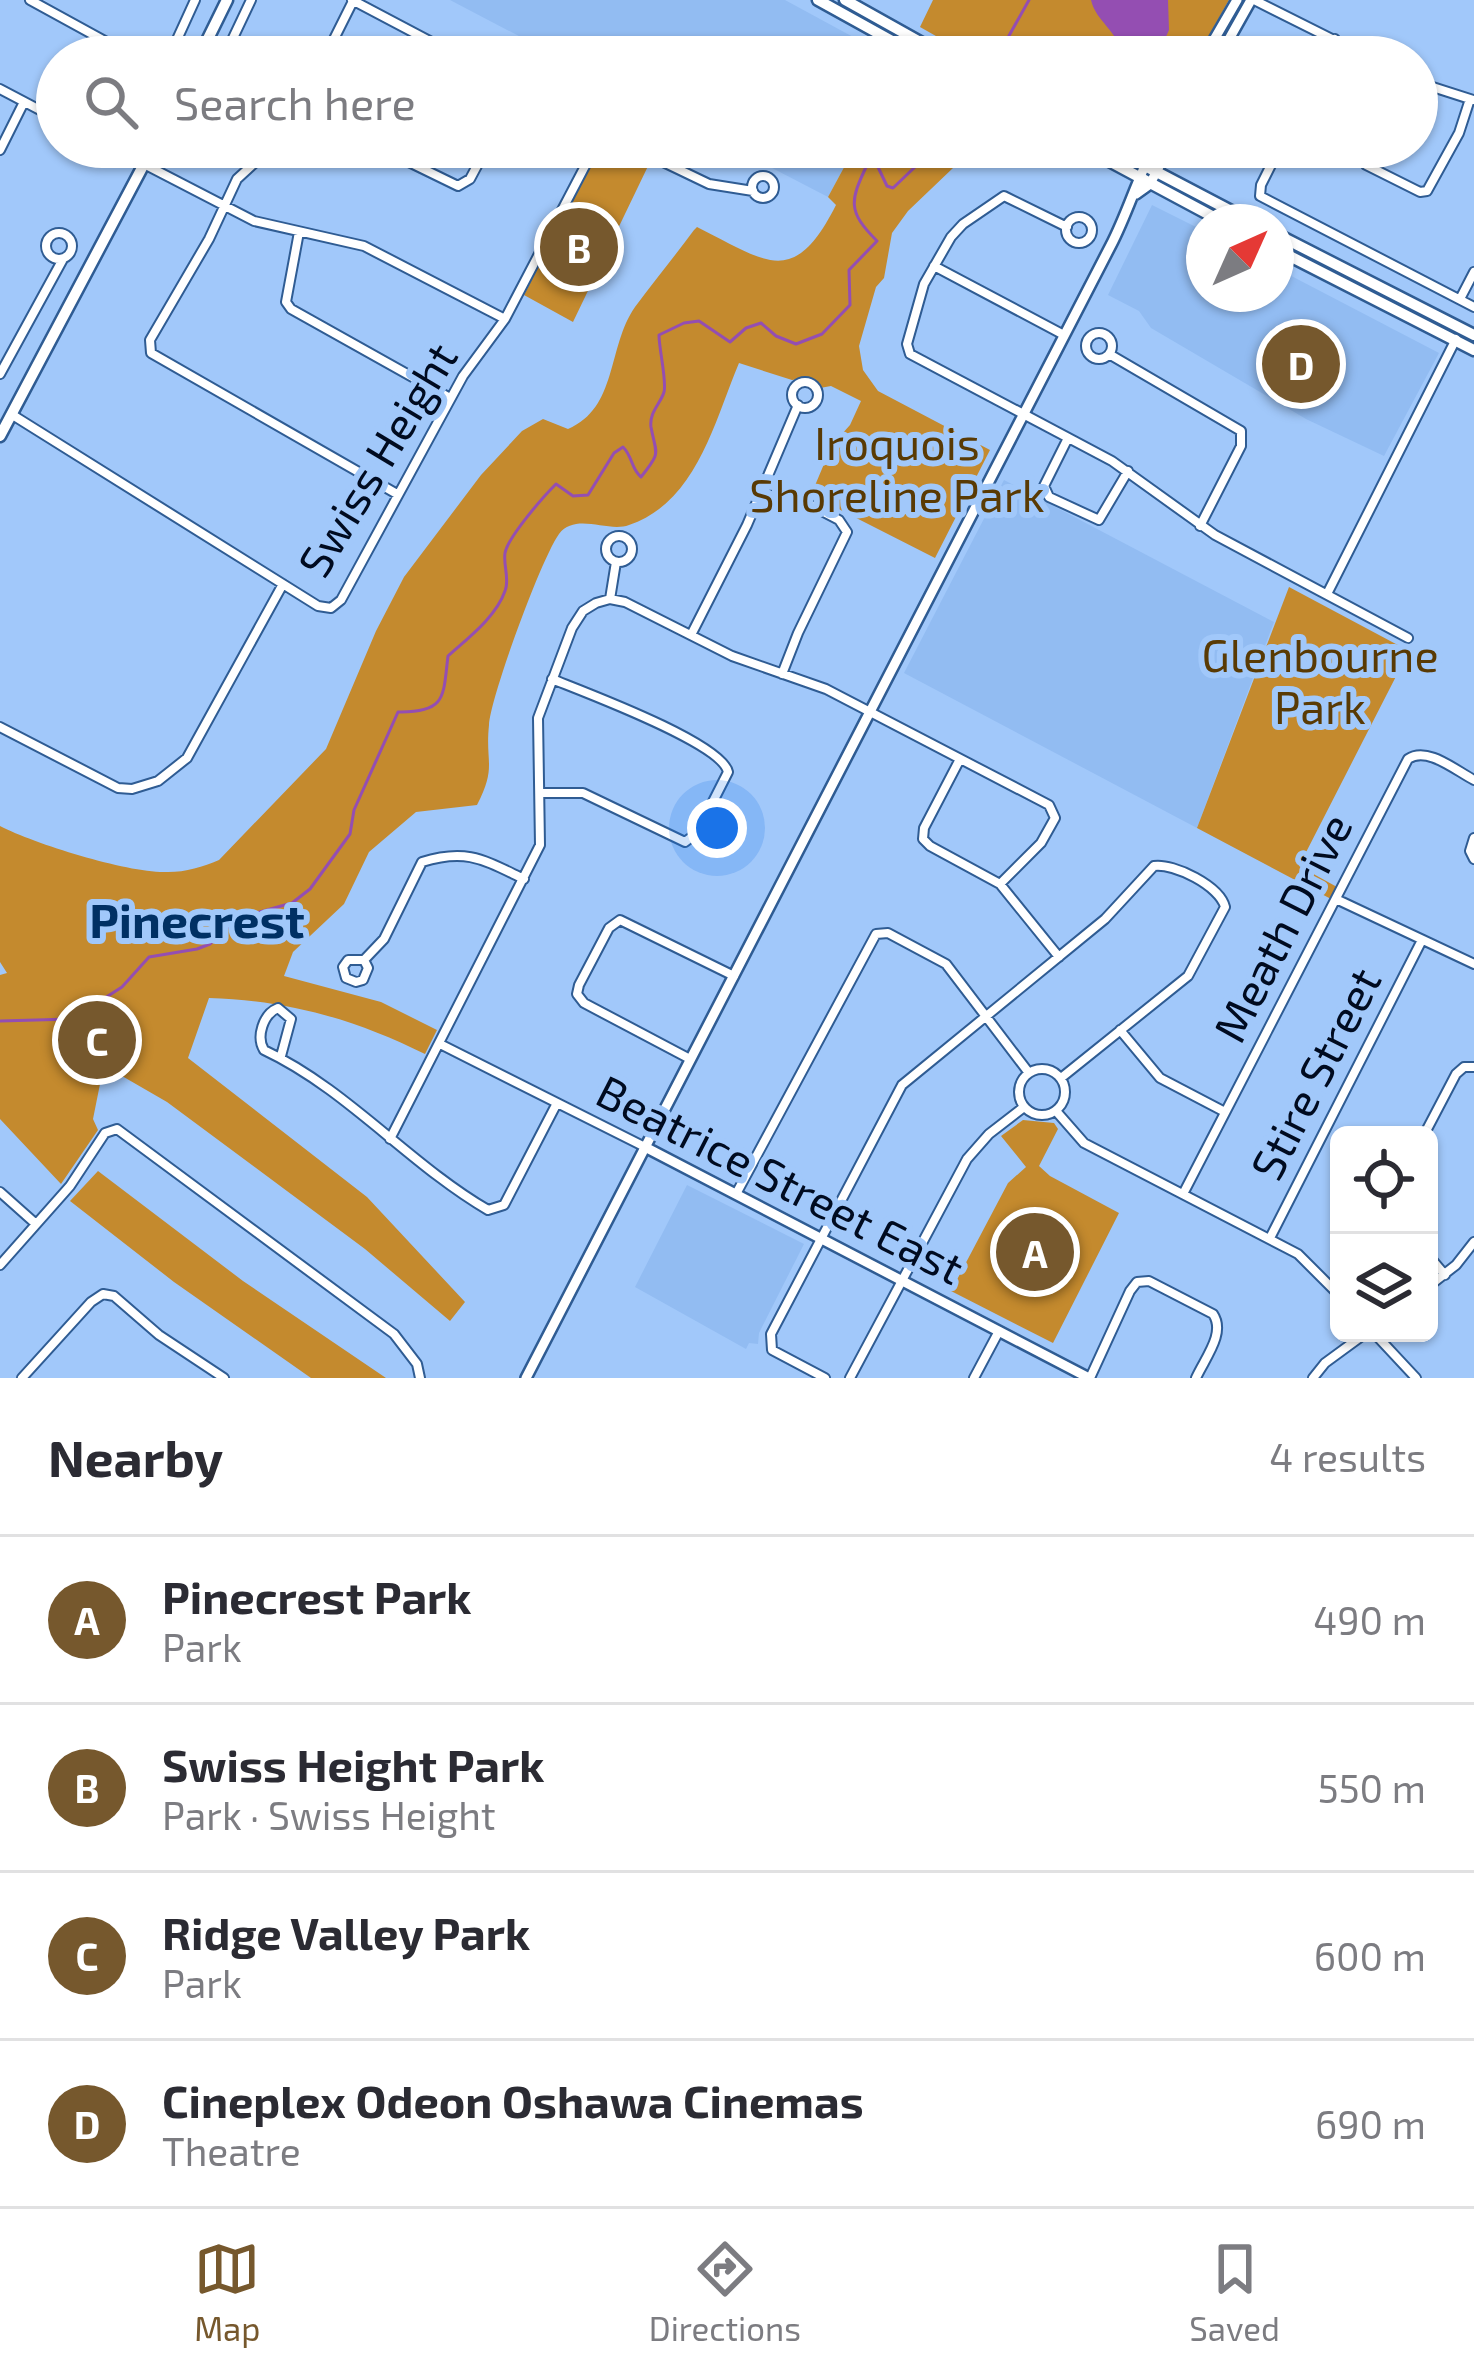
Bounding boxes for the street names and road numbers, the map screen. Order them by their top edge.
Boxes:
street label: Swiss Height [285,332,467,586]
street label: Meath Drive [1201,804,1362,1050]
street label: Stire Street [1238,958,1390,1188]
street label: Beatrice Street East [589,1062,973,1294]

